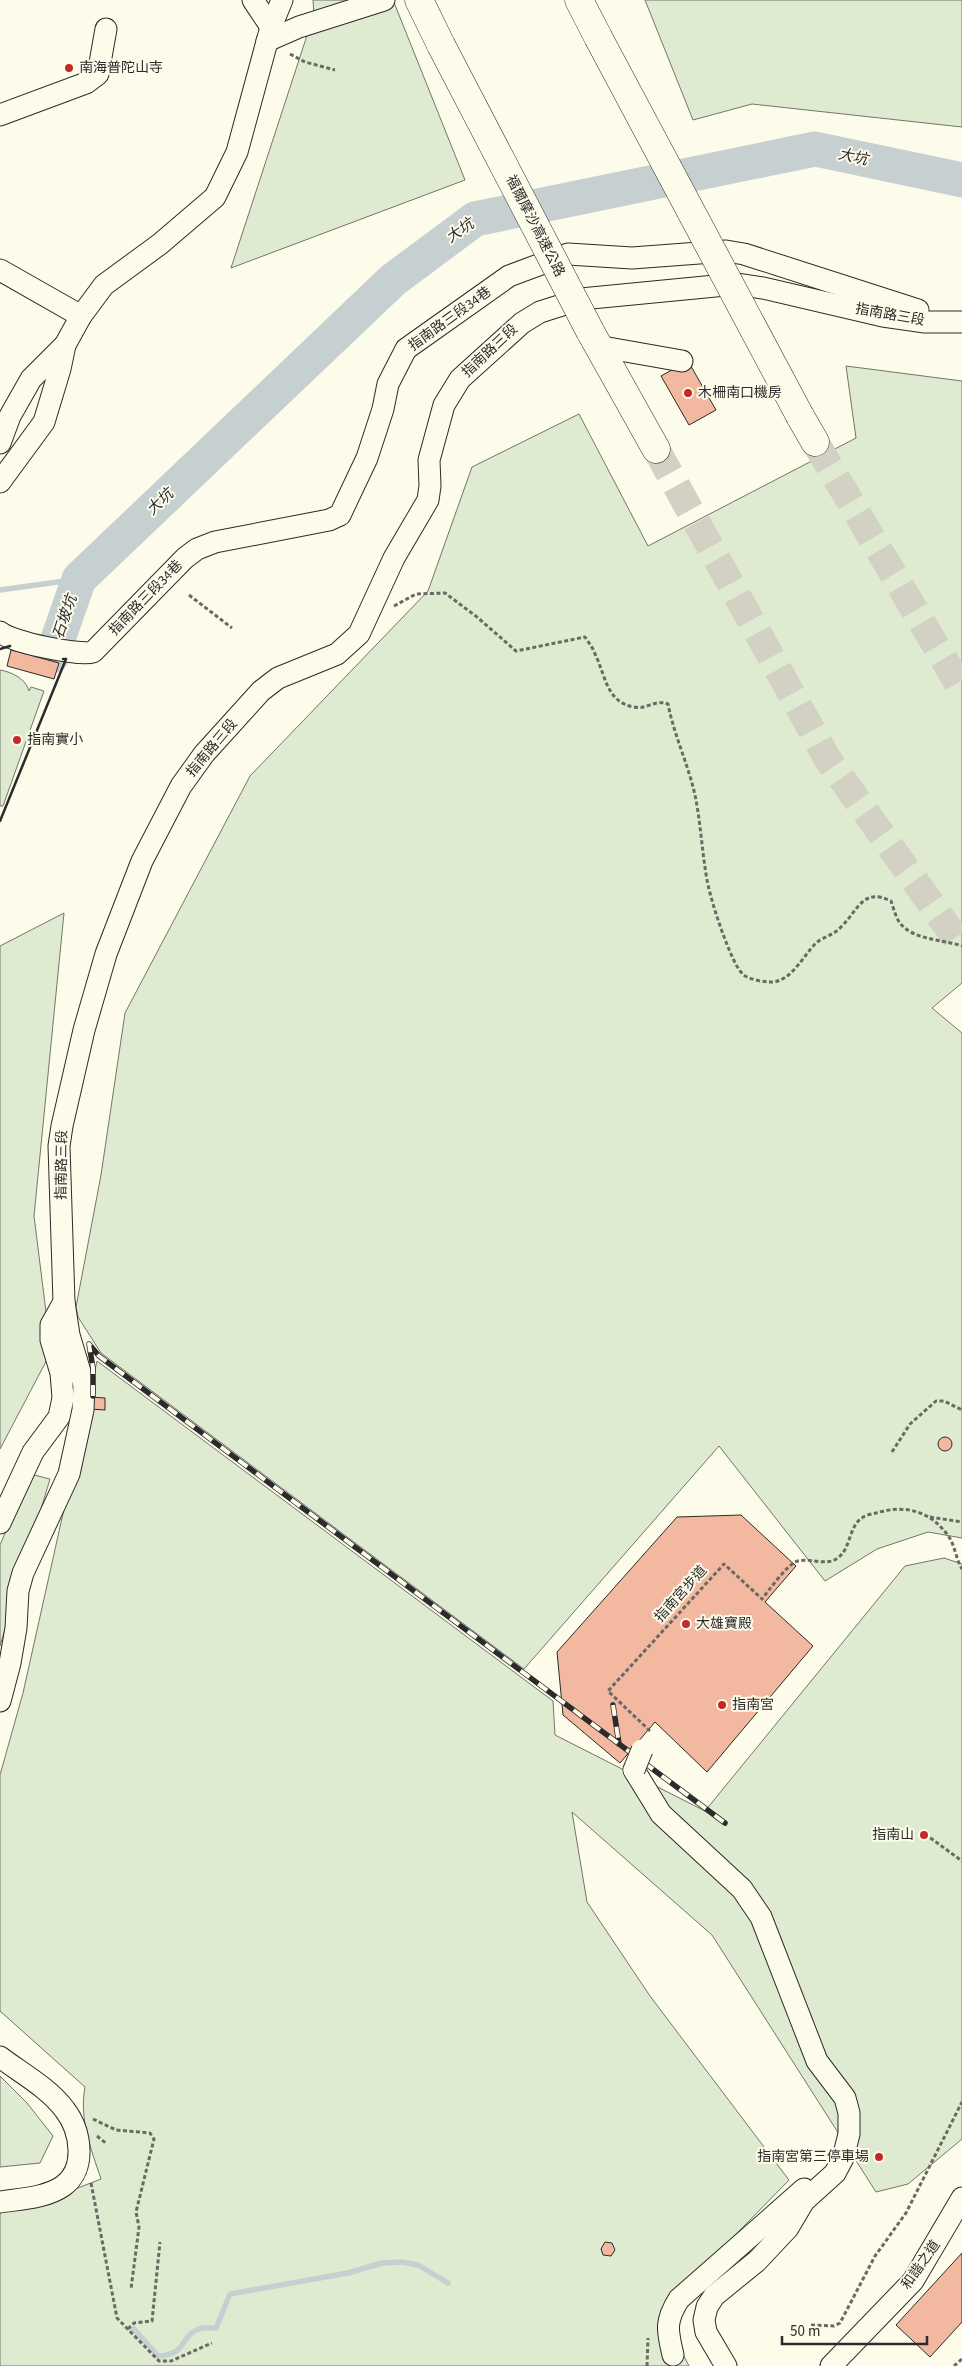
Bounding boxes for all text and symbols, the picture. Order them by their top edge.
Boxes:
place label: 南海普陀山寺 [79,58,163,78]
marker: 南海普陀山寺 [63,62,75,74]
water label: 大坑 [836,144,872,171]
street label: 福爾摩沙高速公路 [501,172,569,280]
water label: 大坑 [442,213,480,248]
street label: 指南路三段34巷 [405,283,495,355]
street label: 指南路三段 [854,299,926,331]
street label: 指南路三段 [459,321,521,381]
place label: 木柵南口機房 [698,383,782,403]
marker: 木柵南口機房 [682,387,694,399]
water label: 大坑 [142,483,180,520]
street label: 指南路三段34巷 [105,556,187,640]
water label: 石坡坑 [48,590,83,642]
street label: 指南路三段 [182,715,242,781]
place label: 指南實小 [27,730,83,750]
marker: 指南實小 [11,734,23,746]
street label: 指南路三段 [51,1130,73,1200]
street label: 指南宮步道 [650,1561,712,1627]
place label: 大雄寶殿 [696,1614,752,1634]
marker: 大雄寶殿 [680,1618,692,1630]
place label: 指南宮 [732,1695,774,1715]
marker: 指南宮 [716,1699,728,1711]
place label: 指南山 [872,1825,914,1845]
marker: 指南山 [918,1829,930,1841]
place label: 指南宮第三停車場 [757,2147,869,2167]
marker: 指南宮第三停車場 [873,2151,885,2163]
street label: 和諧之道 [897,2236,945,2294]
scale bar [782,2314,927,2346]
text: 50 m [790,2321,820,2342]

